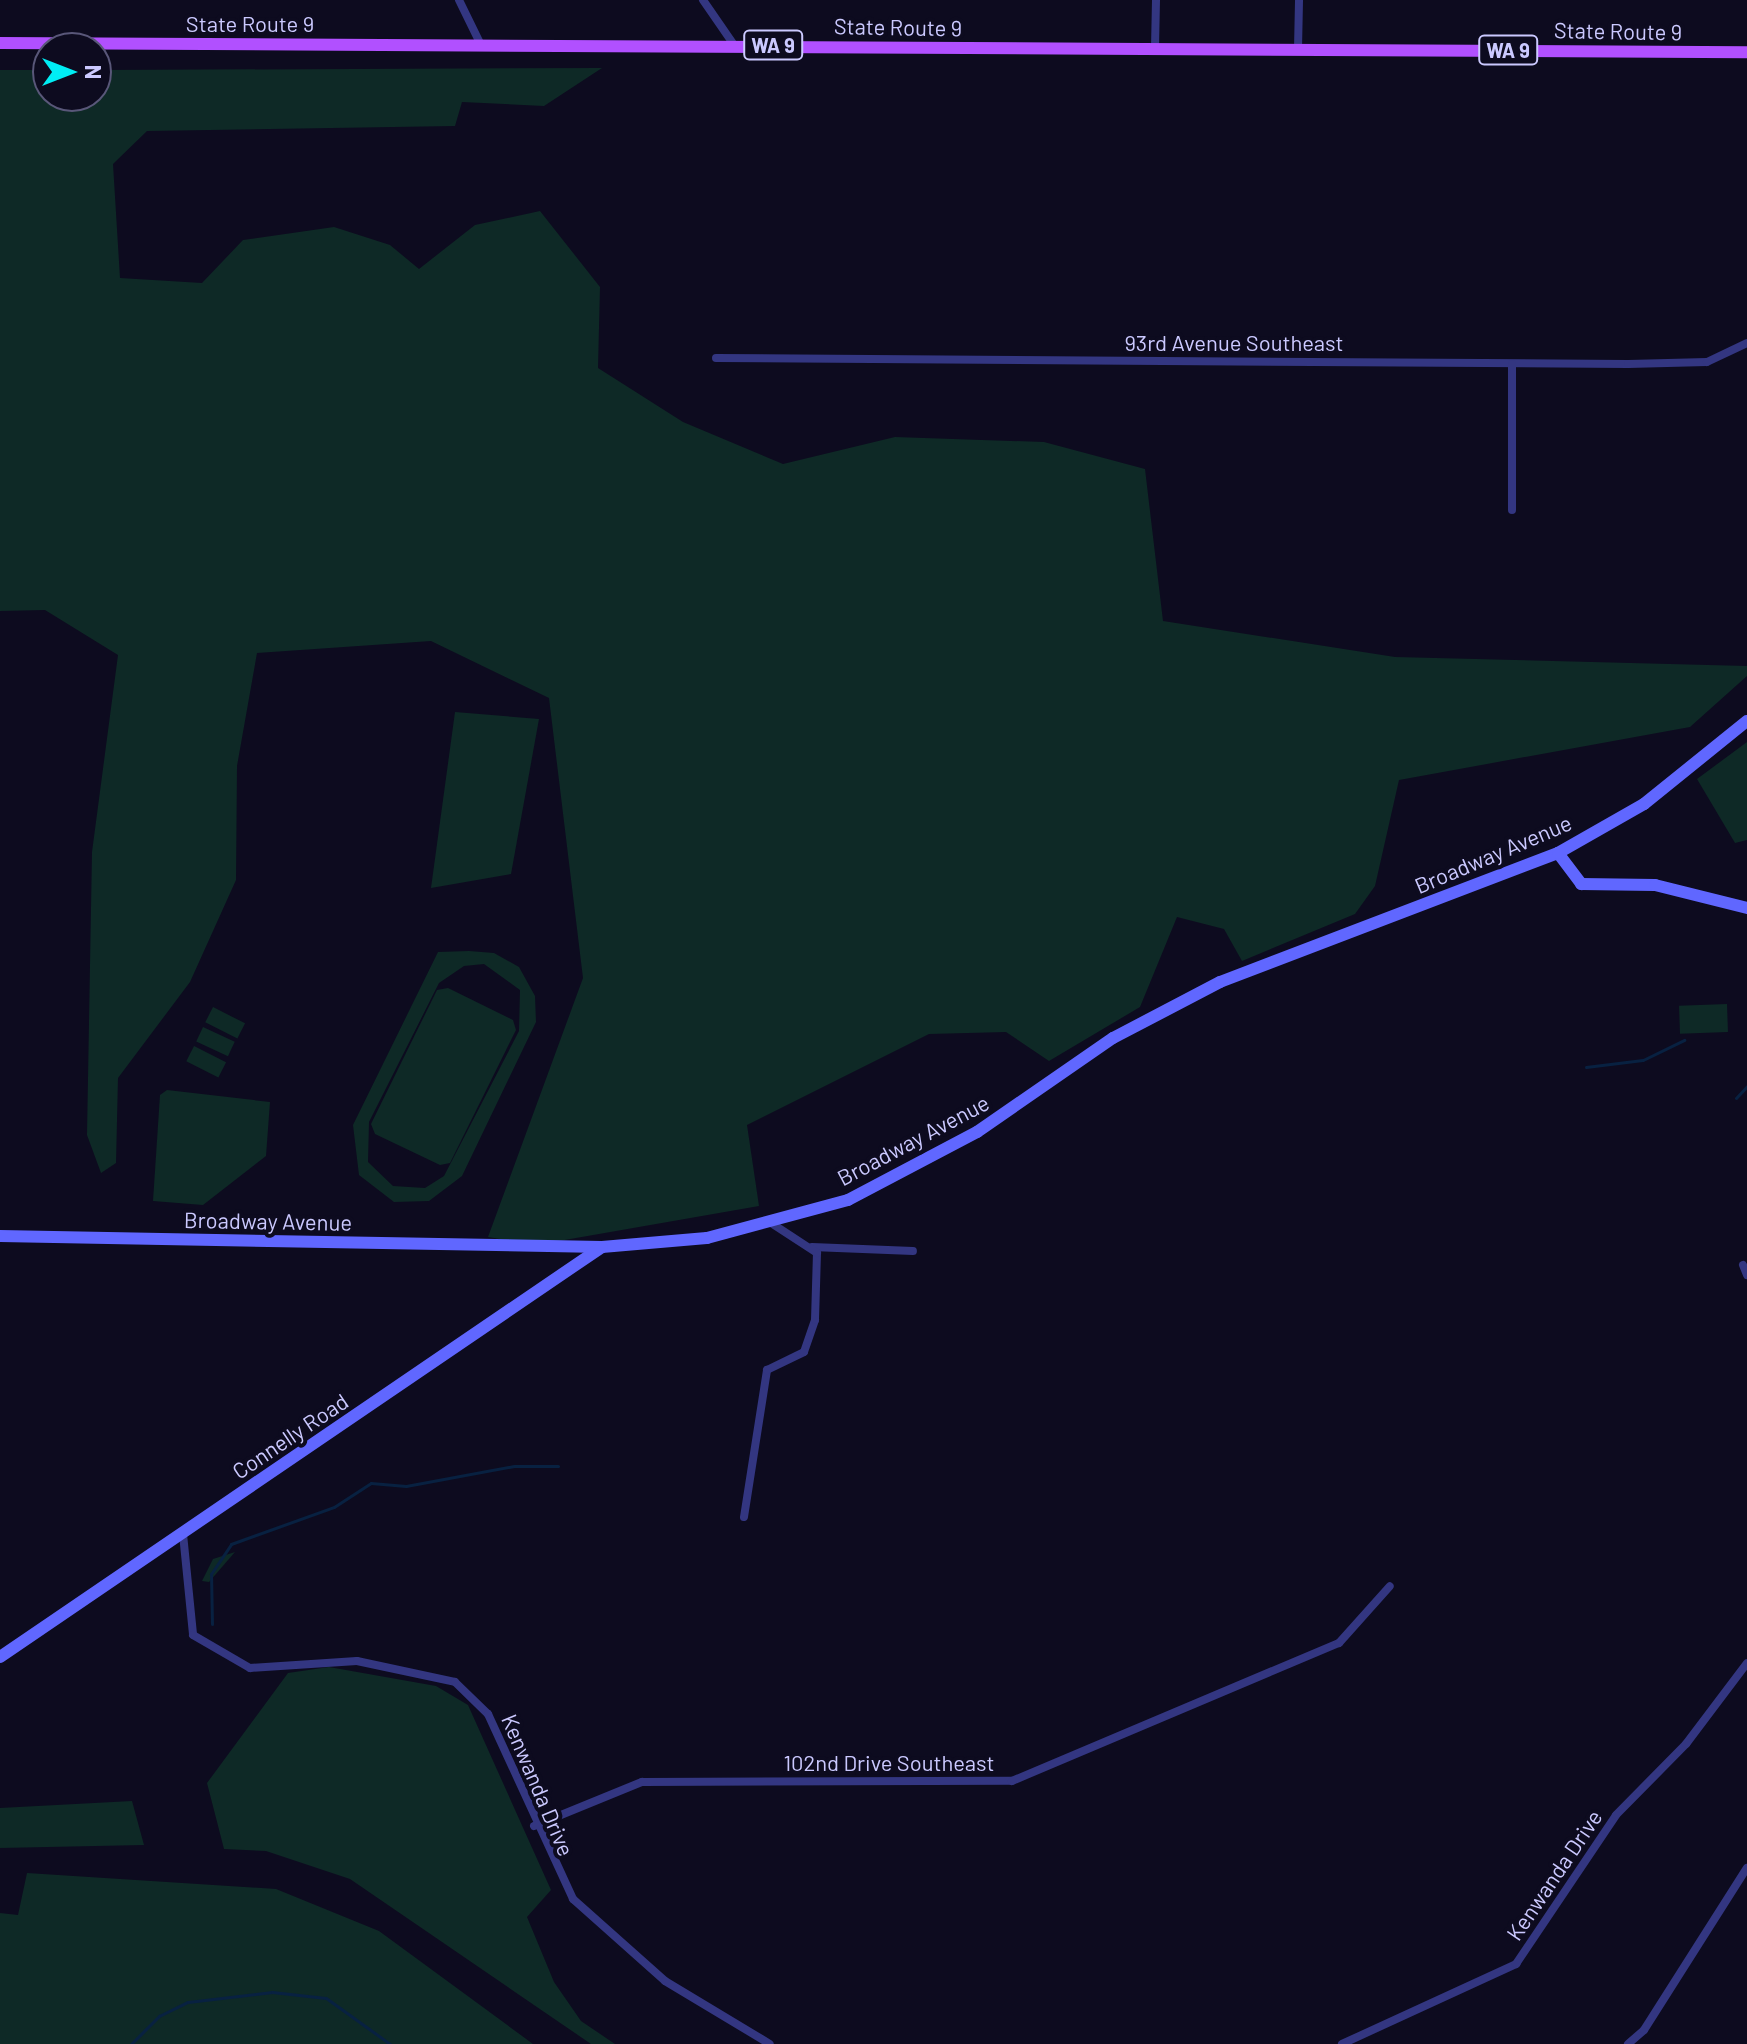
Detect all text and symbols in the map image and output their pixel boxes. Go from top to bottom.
street label: State Route 9 [186,11,314,37]
street label: State Route 9 [834,13,962,41]
street label: State Route 9 [1554,17,1682,45]
road number: WA 9 [743,29,803,61]
north arrow [32,32,112,112]
road number: WA 9 [1478,34,1538,66]
text: N [81,65,107,79]
street label: 93rd Avenue Southeast [1124,330,1344,356]
street label: Broadway Avenue [1410,809,1576,899]
street label: Broadway Avenue [833,1089,993,1191]
street label: Broadway Avenue [184,1206,352,1236]
street label: Connelly Road [227,1388,353,1484]
street label: Kenwanda Drive [496,1710,580,1860]
street label: 102nd Drive Southeast [783,1750,995,1776]
street label: Kenwanda Drive [1501,1805,1607,1945]

